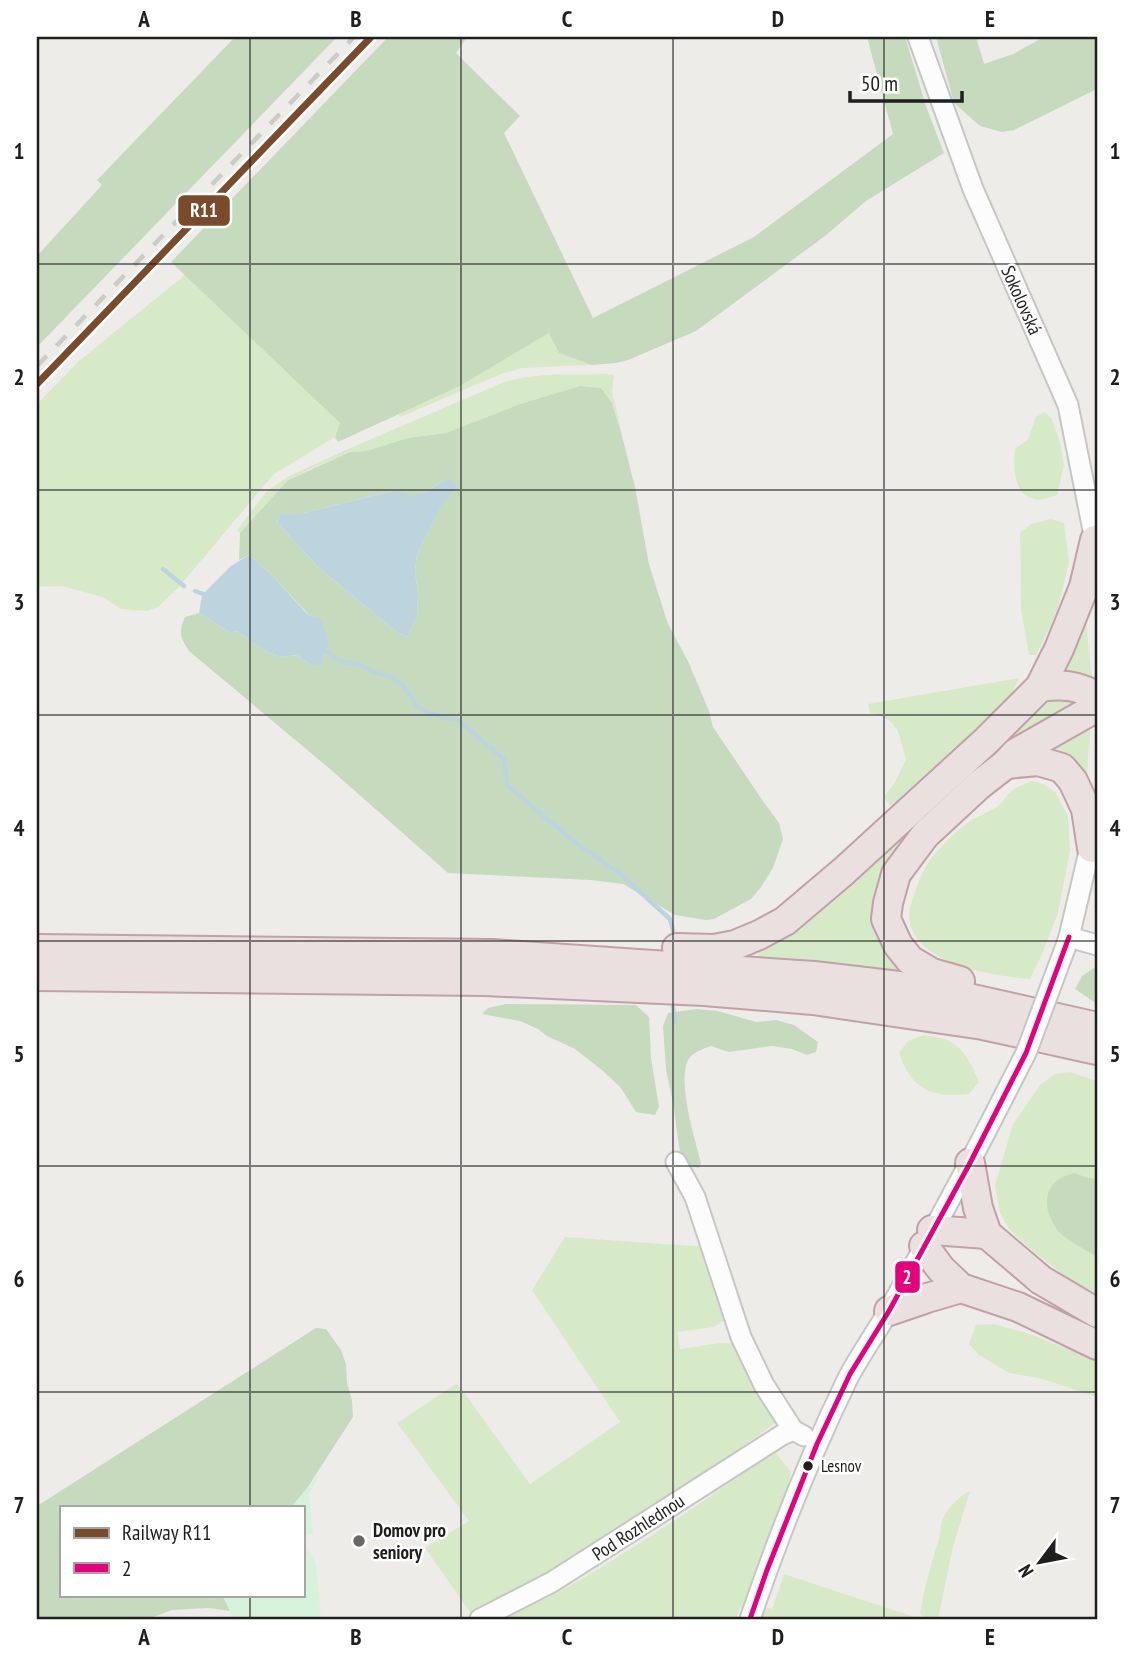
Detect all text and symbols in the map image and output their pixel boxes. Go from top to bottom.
text: A [137,4,150,33]
text: B [350,4,362,33]
text: C [562,4,573,33]
text: D [772,4,784,33]
text: E [985,4,995,33]
scale bar [850,60,962,104]
text: 50 m [861,70,898,97]
text: 1 [14,136,25,165]
text: 1 [1110,136,1121,165]
line badge: R11 [177,194,231,227]
text: R11 [190,198,218,222]
street label: Sokolovská [996,262,1048,338]
text: 2 [14,362,25,391]
text: 2 [1110,362,1121,391]
text: 3 [14,587,25,616]
text: 3 [1110,587,1121,616]
text: 4 [14,813,25,842]
text: 4 [1110,813,1121,842]
text: 5 [14,1039,25,1068]
text: 5 [1110,1039,1121,1068]
line badge: 2 [894,1260,921,1294]
text: 6 [14,1264,25,1293]
text: 6 [1110,1264,1121,1293]
text: 2 [902,1265,912,1289]
place label: Lesnov [821,1455,862,1477]
marker: Lesnov [801,1459,815,1473]
street label: Pod Rozhlednou [587,1488,689,1566]
text: 7 [14,1490,25,1519]
text: 7 [1110,1490,1121,1519]
legend [60,1506,304,1596]
place label: Domov pro seniory [373,1518,446,1564]
text: Railway R11 [122,1519,211,1546]
north arrow [1004,1526,1074,1596]
marker: Domov pro seniory [351,1533,367,1549]
text: 2 [122,1555,131,1582]
text: N [1013,1560,1038,1582]
text: A [137,1622,150,1651]
text: B [350,1622,362,1651]
text: C [562,1622,573,1651]
text: D [772,1622,784,1651]
text: E [985,1622,995,1651]

